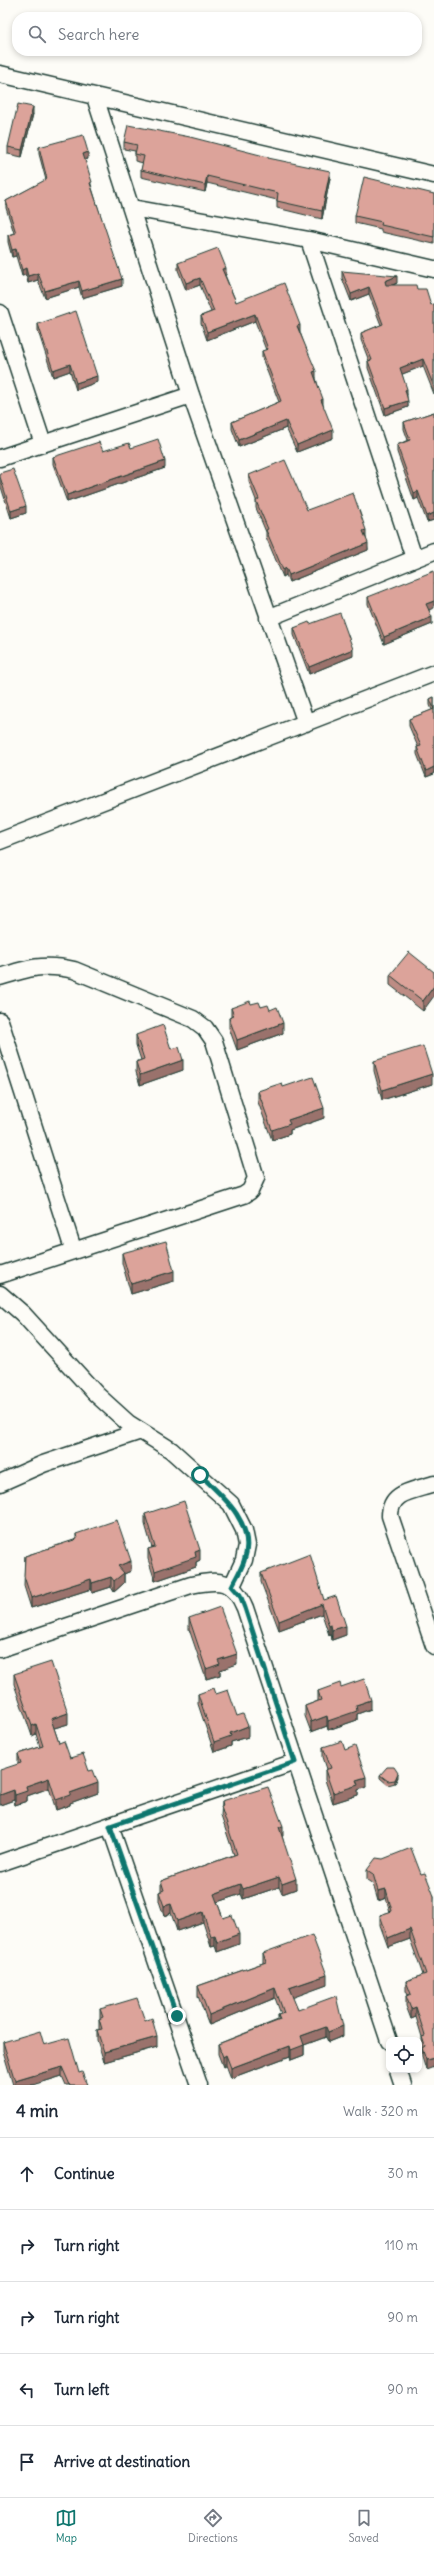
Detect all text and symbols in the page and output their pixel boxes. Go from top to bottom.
search box [12,12,422,56]
icon: search [26,23,48,45]
text: Search here [58,25,139,44]
route start [191,1466,209,1484]
route end [168,2007,186,2025]
map controls [386,2037,422,2073]
button: locate [386,2037,422,2073]
text: 4 min [16,2100,58,2122]
text: Walk · 320 m [343,2103,418,2120]
icon: ahead [16,2163,38,2185]
text: Continue [54,2164,115,2183]
text: 30 m [388,2165,418,2182]
icon: right [16,2235,38,2257]
text: Turn right [54,2236,119,2255]
text: 110 m [385,2237,418,2254]
icon: right [16,2307,38,2329]
text: Turn right [54,2308,119,2327]
text: 90 m [387,2309,418,2326]
icon: left [16,2379,38,2401]
text: Turn left [54,2380,109,2399]
text: 90 m [387,2381,418,2398]
icon: arrive [16,2451,38,2473]
text: Arrive at destination [54,2452,190,2471]
tab: Map [55,2507,77,2545]
tab: Directions [188,2507,238,2545]
tab: Saved [348,2507,379,2545]

